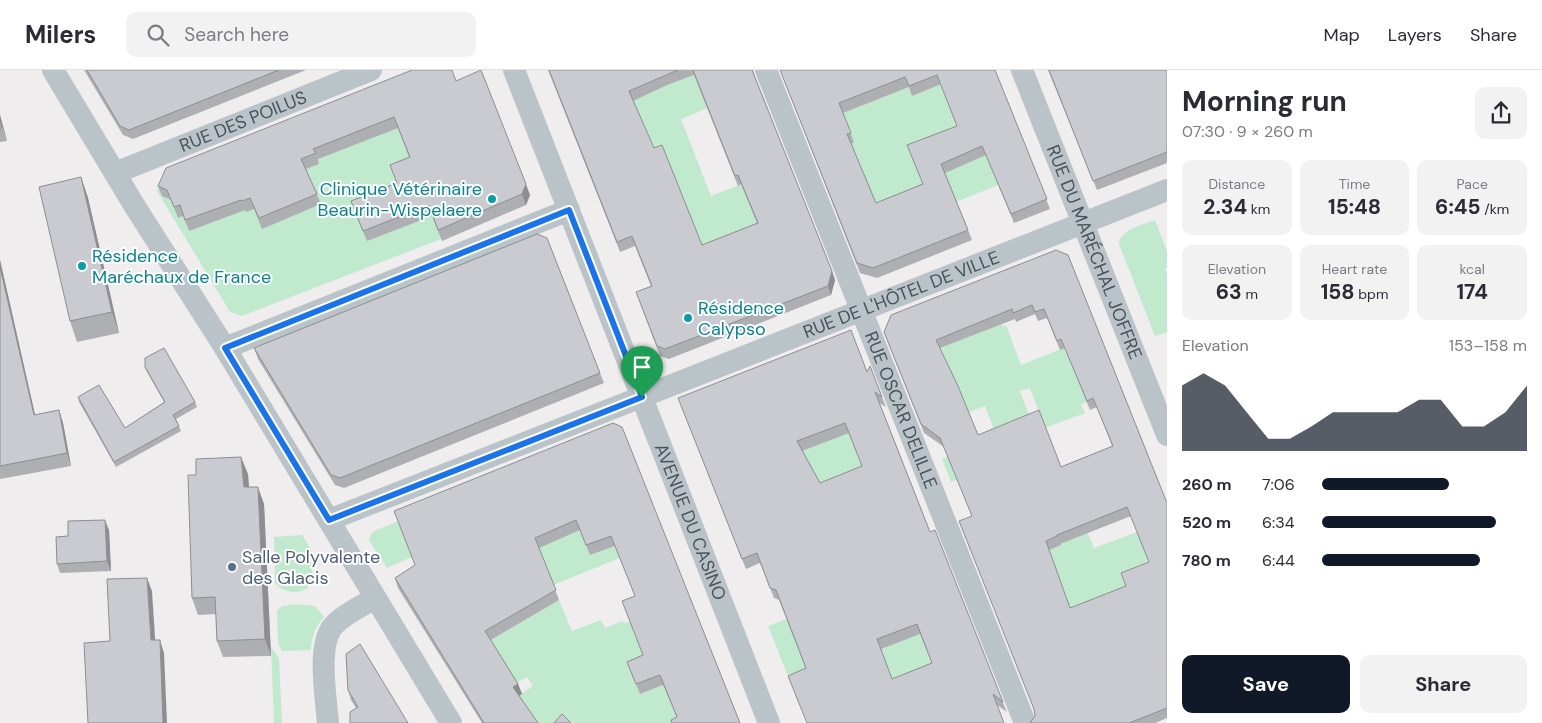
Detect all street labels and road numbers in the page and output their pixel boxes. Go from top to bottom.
street label: RUE DES POILUS [176,85,310,158]
street label: RUE DU MARÉCHAL JOFFRE [1041,141,1148,363]
street label: RUE DE L'HÔTEL DE VILLE [800,245,1003,344]
street label: RUE OSCAR DELILLE [859,328,943,492]
street label: AVENUE DU CASINO [649,440,732,604]

